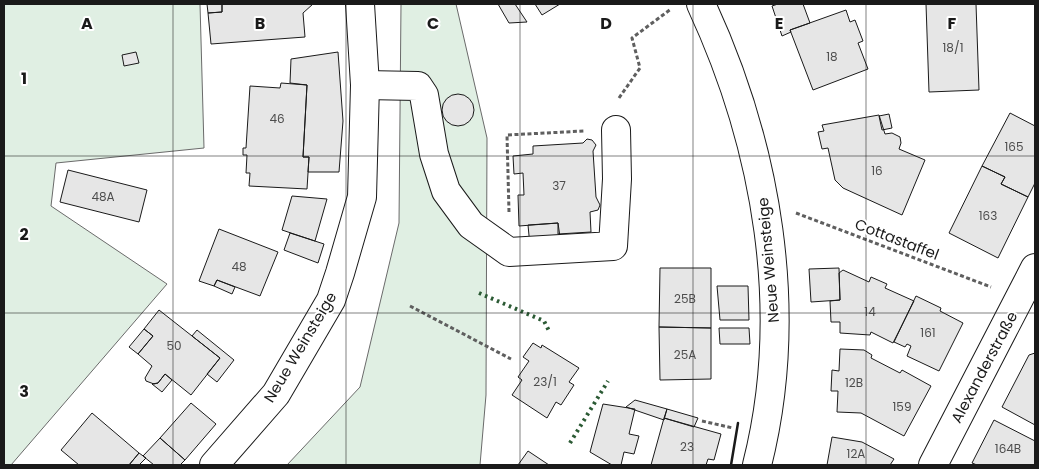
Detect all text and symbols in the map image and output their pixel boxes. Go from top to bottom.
text: A [81,12,93,35]
text: B [255,12,265,35]
text: C [427,12,439,35]
text: D [600,12,612,35]
text: E [775,12,783,35]
text: F [948,12,957,35]
house number: 18/1 [943,39,963,56]
house number: 18 [826,48,838,65]
text: 1 [21,67,27,90]
house number: 46 [269,110,285,127]
house number: 165 [1005,138,1024,155]
house number: 16 [871,162,883,179]
house number: 37 [552,177,566,194]
house number: 48A [91,188,115,205]
street label: Neue Weinsteige [752,196,784,324]
house number: 163 [979,207,997,224]
street label: Cottastaffel [852,213,942,265]
text: 2 [19,223,29,246]
house number: 48 [231,258,247,275]
street label: Neue Weinsteige [259,288,341,406]
house number: 25B [674,290,696,307]
house number: 14 [864,303,876,320]
street label: Alexanderstraße [946,308,1022,426]
house number: 161 [920,324,936,341]
house number: 50 [166,337,182,354]
house number: 25A [674,346,696,363]
house number: 23/1 [533,373,557,390]
house number: 12B [845,374,863,391]
text: 3 [19,380,29,403]
house number: 159 [893,398,911,415]
house number: 23 [680,438,694,455]
house number: 164B [995,440,1021,457]
house number: 12A [847,445,865,462]

